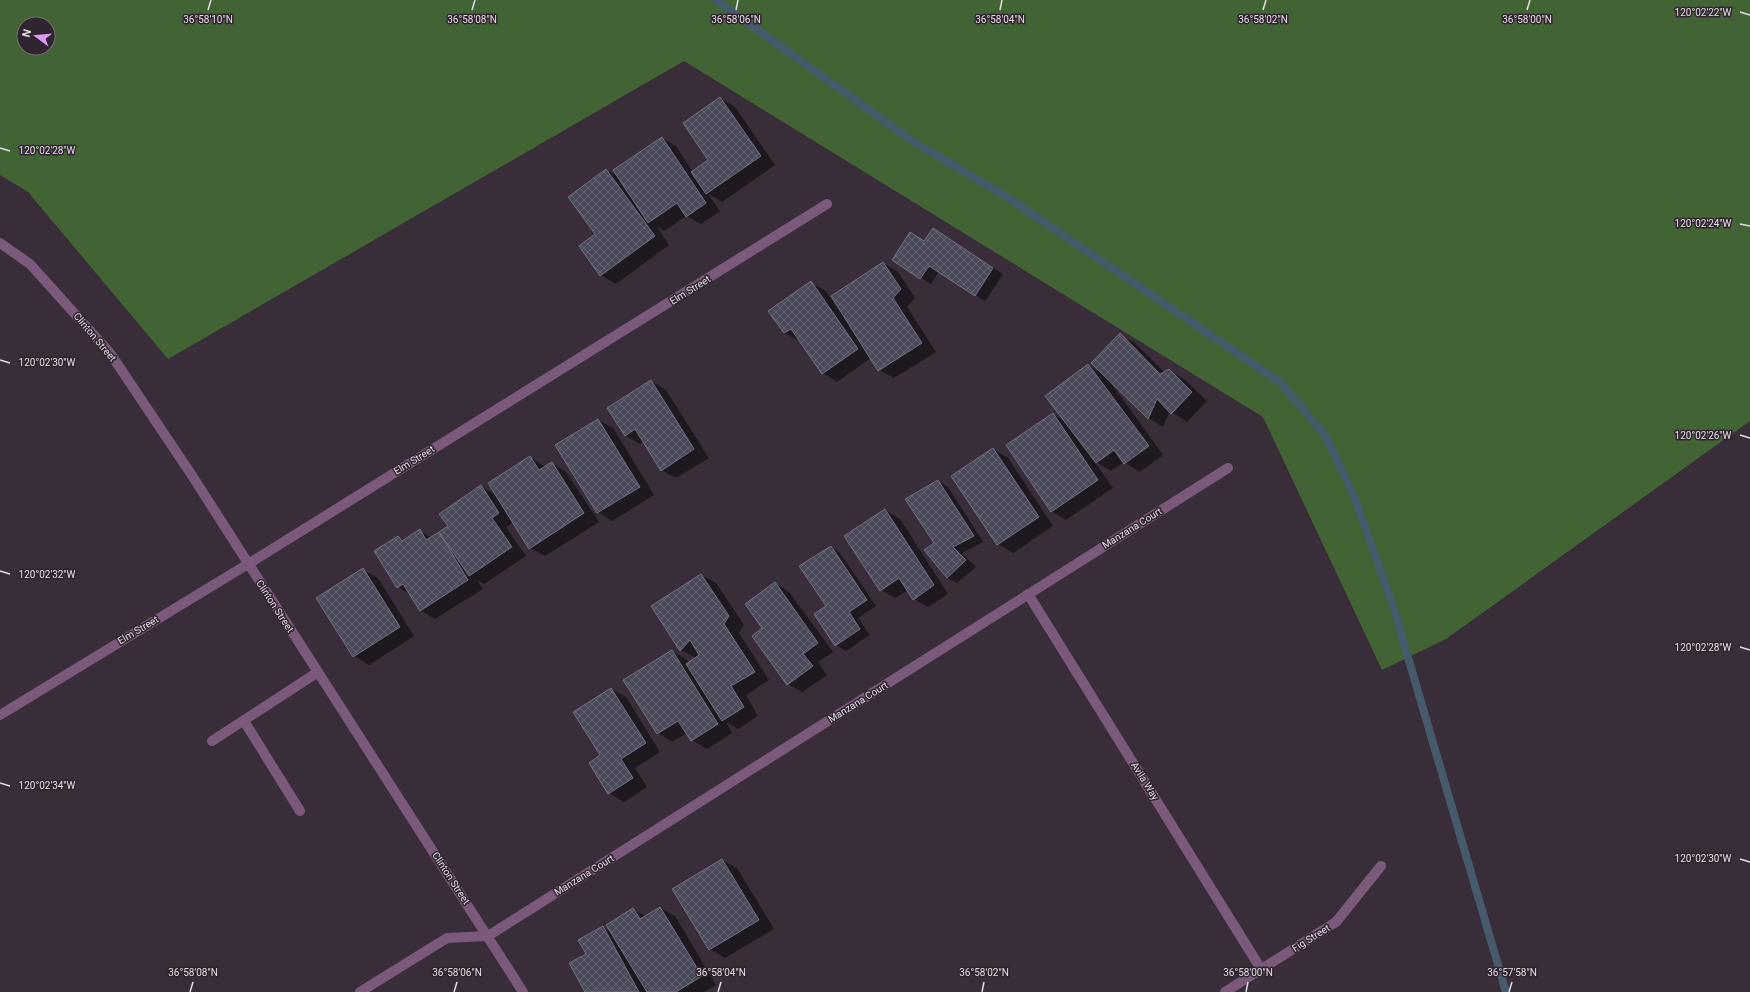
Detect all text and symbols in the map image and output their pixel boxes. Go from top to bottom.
text: 120°02'22"W [1675,7,1732,18]
text: 36°58'10"N [183,14,233,25]
text: 36°58'08"N [447,14,497,25]
text: 36°58'06"N [711,14,761,25]
text: 36°58'04"N [975,14,1025,25]
text: 36°58'02"N [1238,14,1288,25]
text: 36°58'00"N [1502,14,1552,25]
north arrow [16,16,56,56]
text: N [20,28,34,39]
text: 120°02'28"W [19,145,76,156]
text: 120°02'24"W [1675,218,1732,229]
street label: Elm Street [668,273,712,307]
street label: Clinton Street [71,310,119,364]
text: 120°02'30"W [19,357,76,368]
text: 120°02'26"W [1675,430,1732,441]
street label: Elm Street [392,443,436,477]
street label: Manzana Court [1100,505,1164,551]
text: 120°02'32"W [19,569,76,580]
street label: Clinton Street [254,578,296,634]
street label: Elm Street [116,614,160,646]
text: 120°02'28"W [1675,642,1732,653]
street label: Manzana Court [826,679,890,725]
street label: Avila Way [1129,760,1161,802]
text: 120°02'34"W [19,780,76,791]
street label: Clinton Street [430,850,472,906]
street label: Manzana Court [552,852,616,898]
text: 120°02'30"W [1675,853,1732,864]
street label: Fig Street [1290,922,1332,954]
text: 36°58'08"N [168,967,218,978]
text: 36°58'06"N [432,967,482,978]
text: 36°58'04"N [696,967,746,978]
text: 36°58'02"N [959,967,1009,978]
text: 36°58'00"N [1223,967,1273,978]
text: 36°57'58"N [1487,967,1537,978]

